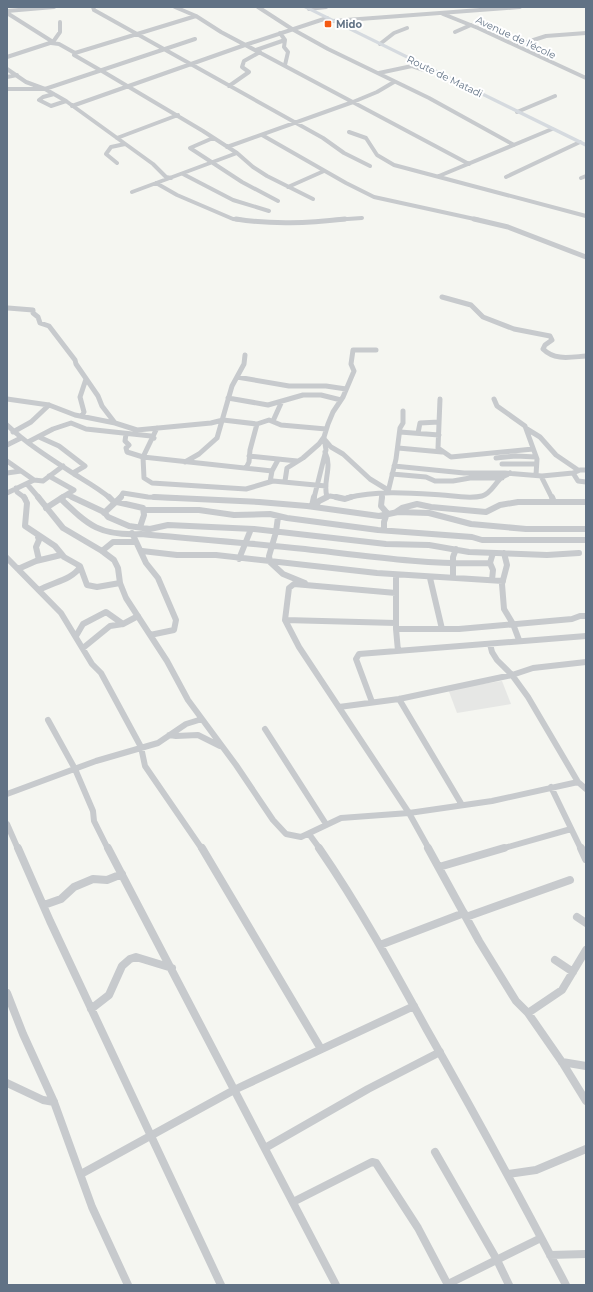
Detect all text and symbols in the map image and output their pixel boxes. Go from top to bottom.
street label: Avenue de l'école [474,13,558,62]
place label: Mido [336,18,362,31]
marker: Mido [323,19,333,29]
street label: Route de Matadi [405,52,485,100]

